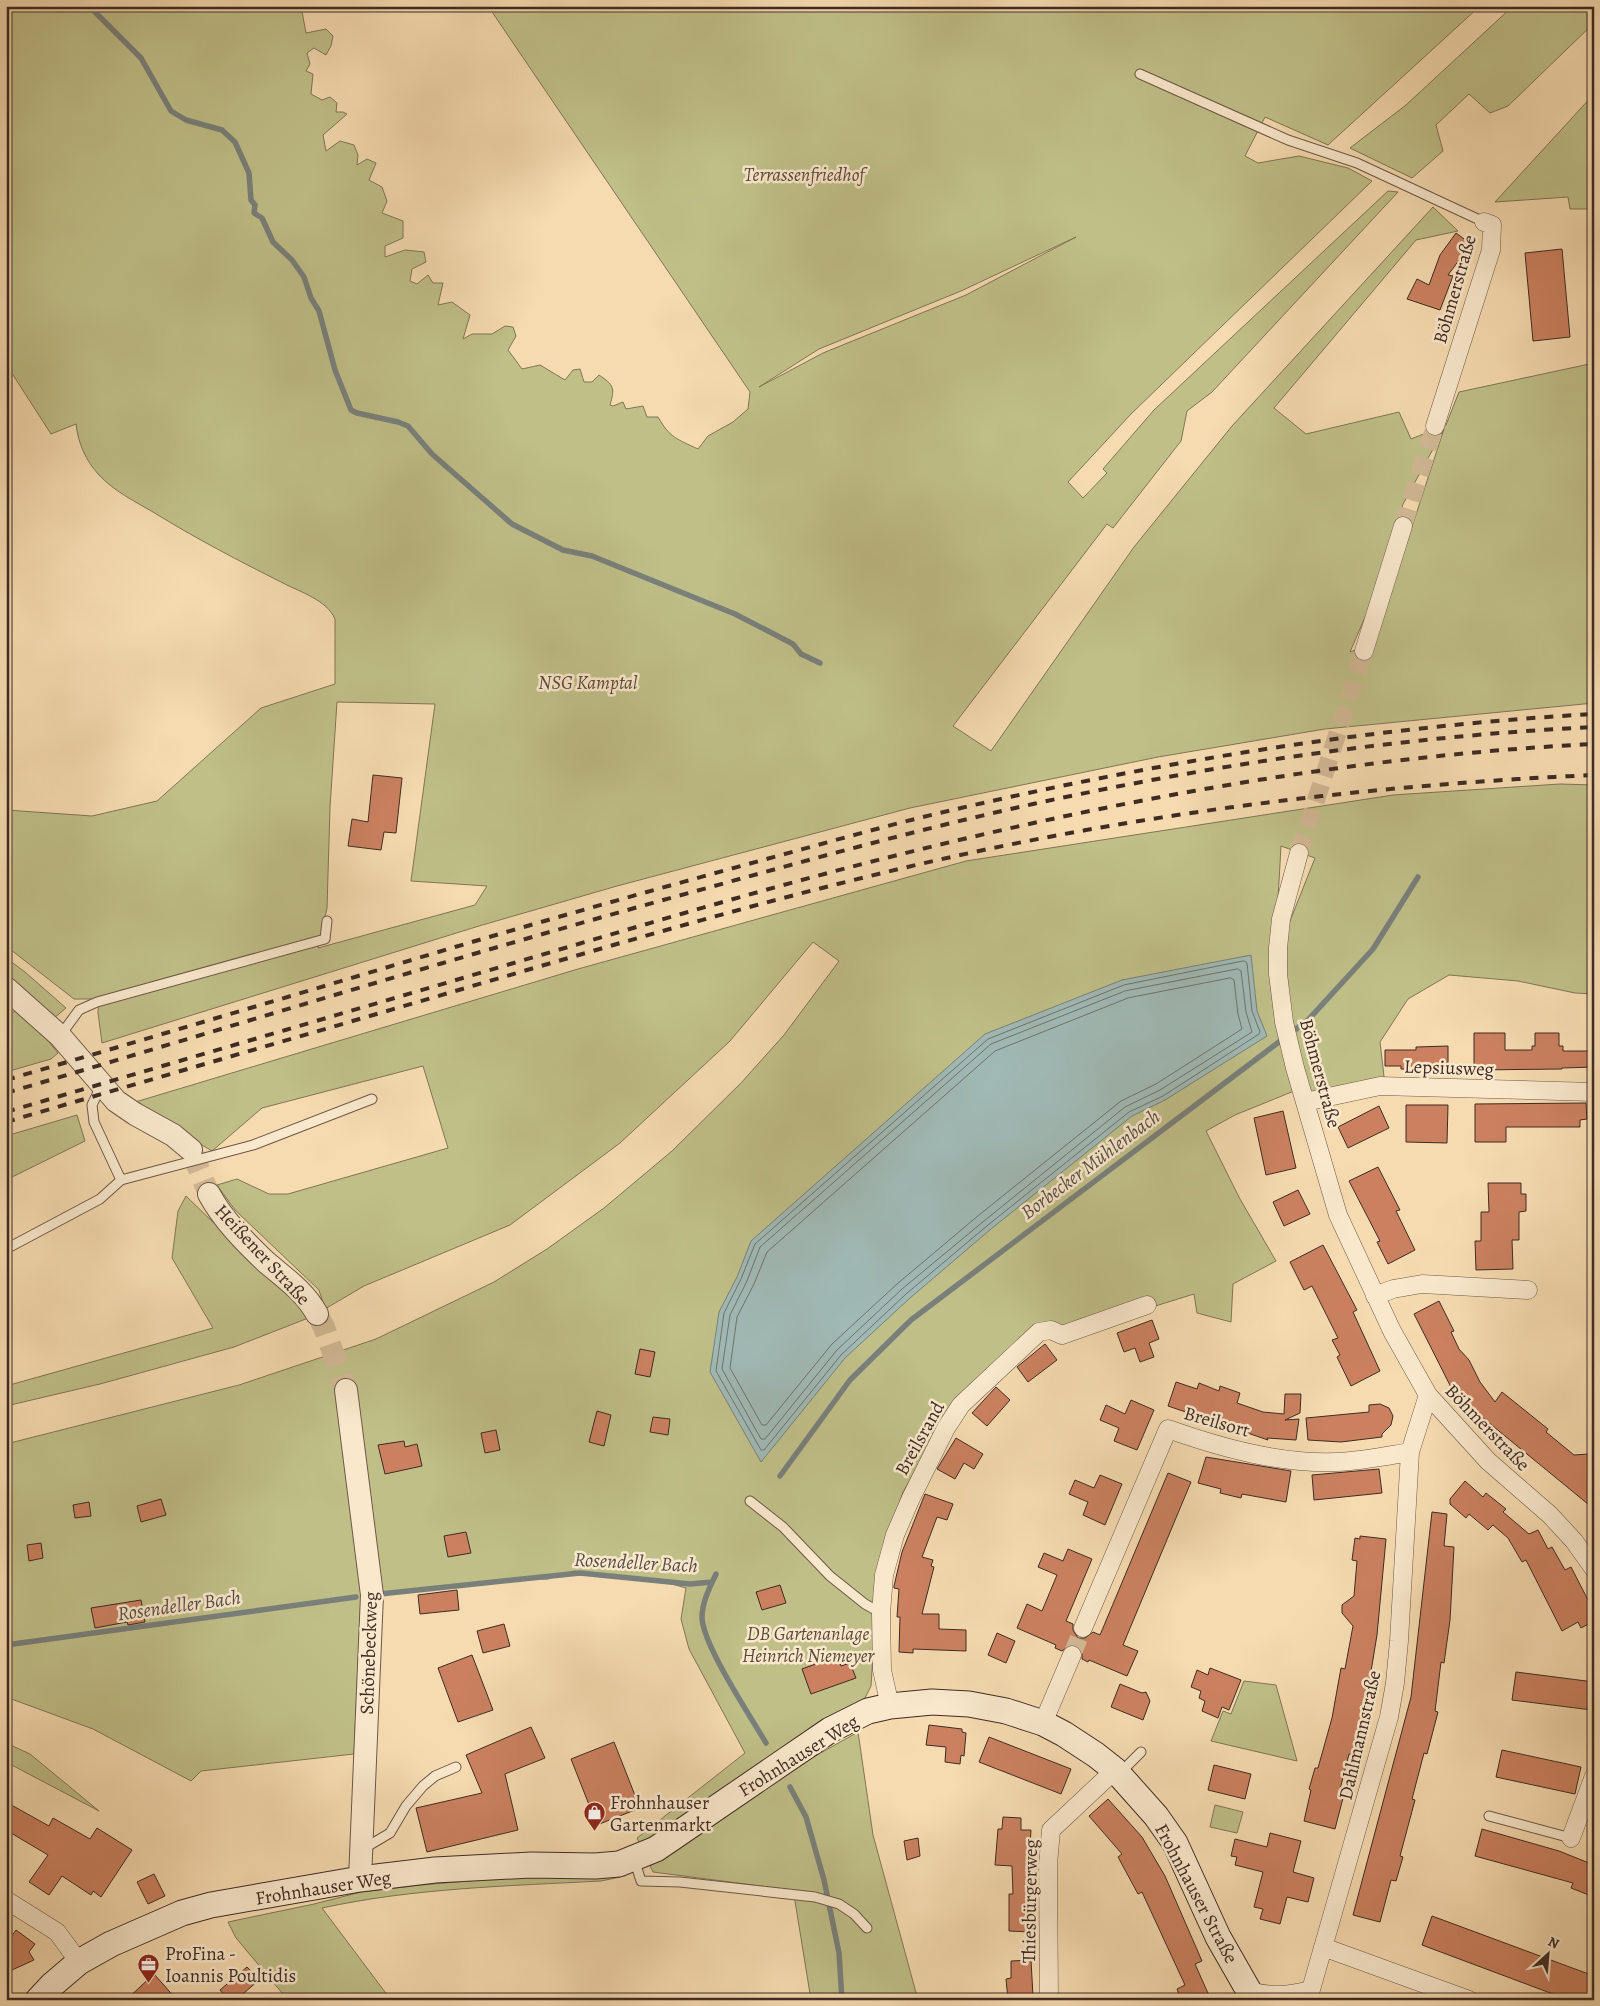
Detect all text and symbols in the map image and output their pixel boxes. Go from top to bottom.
park label: Terrassenfriedhof [744,162,868,188]
street label: Böhmerstraße [1427,232,1483,347]
park label: NSG Kamptal [538,670,638,696]
street label: Böhmerstraße [1293,1016,1347,1131]
street label: Lepsiusweg [1404,1053,1495,1083]
water label: Borbecker Mühlenbach [1015,1103,1165,1226]
street label: Heißener Straße [209,1198,316,1311]
street label: Böhmerstraße [1439,1378,1536,1477]
street label: Breilsrand [889,1396,951,1480]
street label: Breilsort [1181,1400,1253,1444]
water label: Rosendeller Bach [573,1546,699,1579]
water label: Rosendeller Bach [116,1583,242,1628]
street label: Schönebeckweg [354,1591,384,1715]
park label: DB Gartenanlage Heinrich Niemeyer [742,1621,876,1669]
street label: Dahlmannstraße [1332,1668,1387,1802]
street label: Frohnhauser Weg [734,1708,864,1803]
place label: Frohnhauser Gartenmarkt [610,1790,711,1838]
shop icon: Frohnhauser Gartenmarkt [582,1801,606,1832]
street label: Frohnhauser Straße [1148,1819,1244,1968]
street label: Thiesbürgerweg [1016,1838,1044,1963]
street label: Frohnhauser Weg [253,1864,393,1912]
north arrow [1522,1928,1572,1978]
text: N [1545,1932,1562,1954]
place label: ProFina - Ioannis Poultidis [165,1941,296,1989]
office icon: ProFina - Ioannis Poultidis [137,1952,161,1983]

